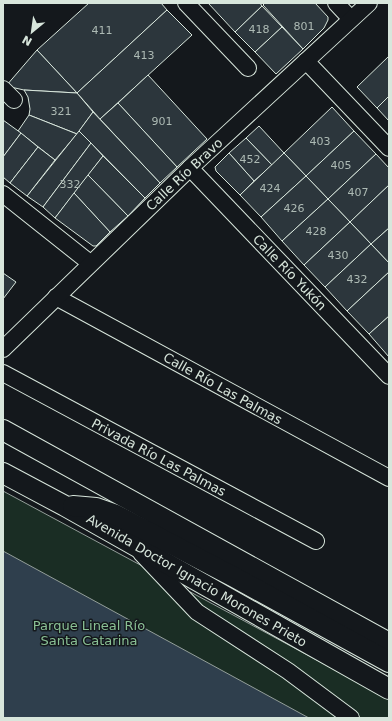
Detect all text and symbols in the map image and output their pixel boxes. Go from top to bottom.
north arrow [12,12,52,52]
house number: 801 [294,20,315,33]
house number: 418 [249,23,270,36]
house number: 411 [92,24,113,37]
text: N [20,32,35,48]
house number: 413 [134,49,155,62]
house number: 321 [51,105,72,118]
house number: 901 [152,115,173,128]
street label: Calle Río Bravo [143,135,226,214]
house number: 403 [310,135,331,148]
house number: 452 [240,153,261,166]
house number: 405 [331,159,352,172]
house number: 332 [60,178,81,191]
house number: 424 [260,182,281,195]
house number: 407 [348,186,369,199]
house number: 426 [284,202,305,215]
house number: 428 [306,225,327,238]
street label: Calle Río Yukón [250,232,329,313]
house number: 430 [328,249,349,262]
house number: 432 [347,273,368,286]
street label: Calle Río Las Palmas [161,350,285,427]
street label: Privada Río Las Palmas [89,416,229,499]
street label: Avenida Doctor Ignacio Morones Prieto [84,511,310,650]
park label: Parque Lineal Río Santa Catarina [33,618,145,648]

